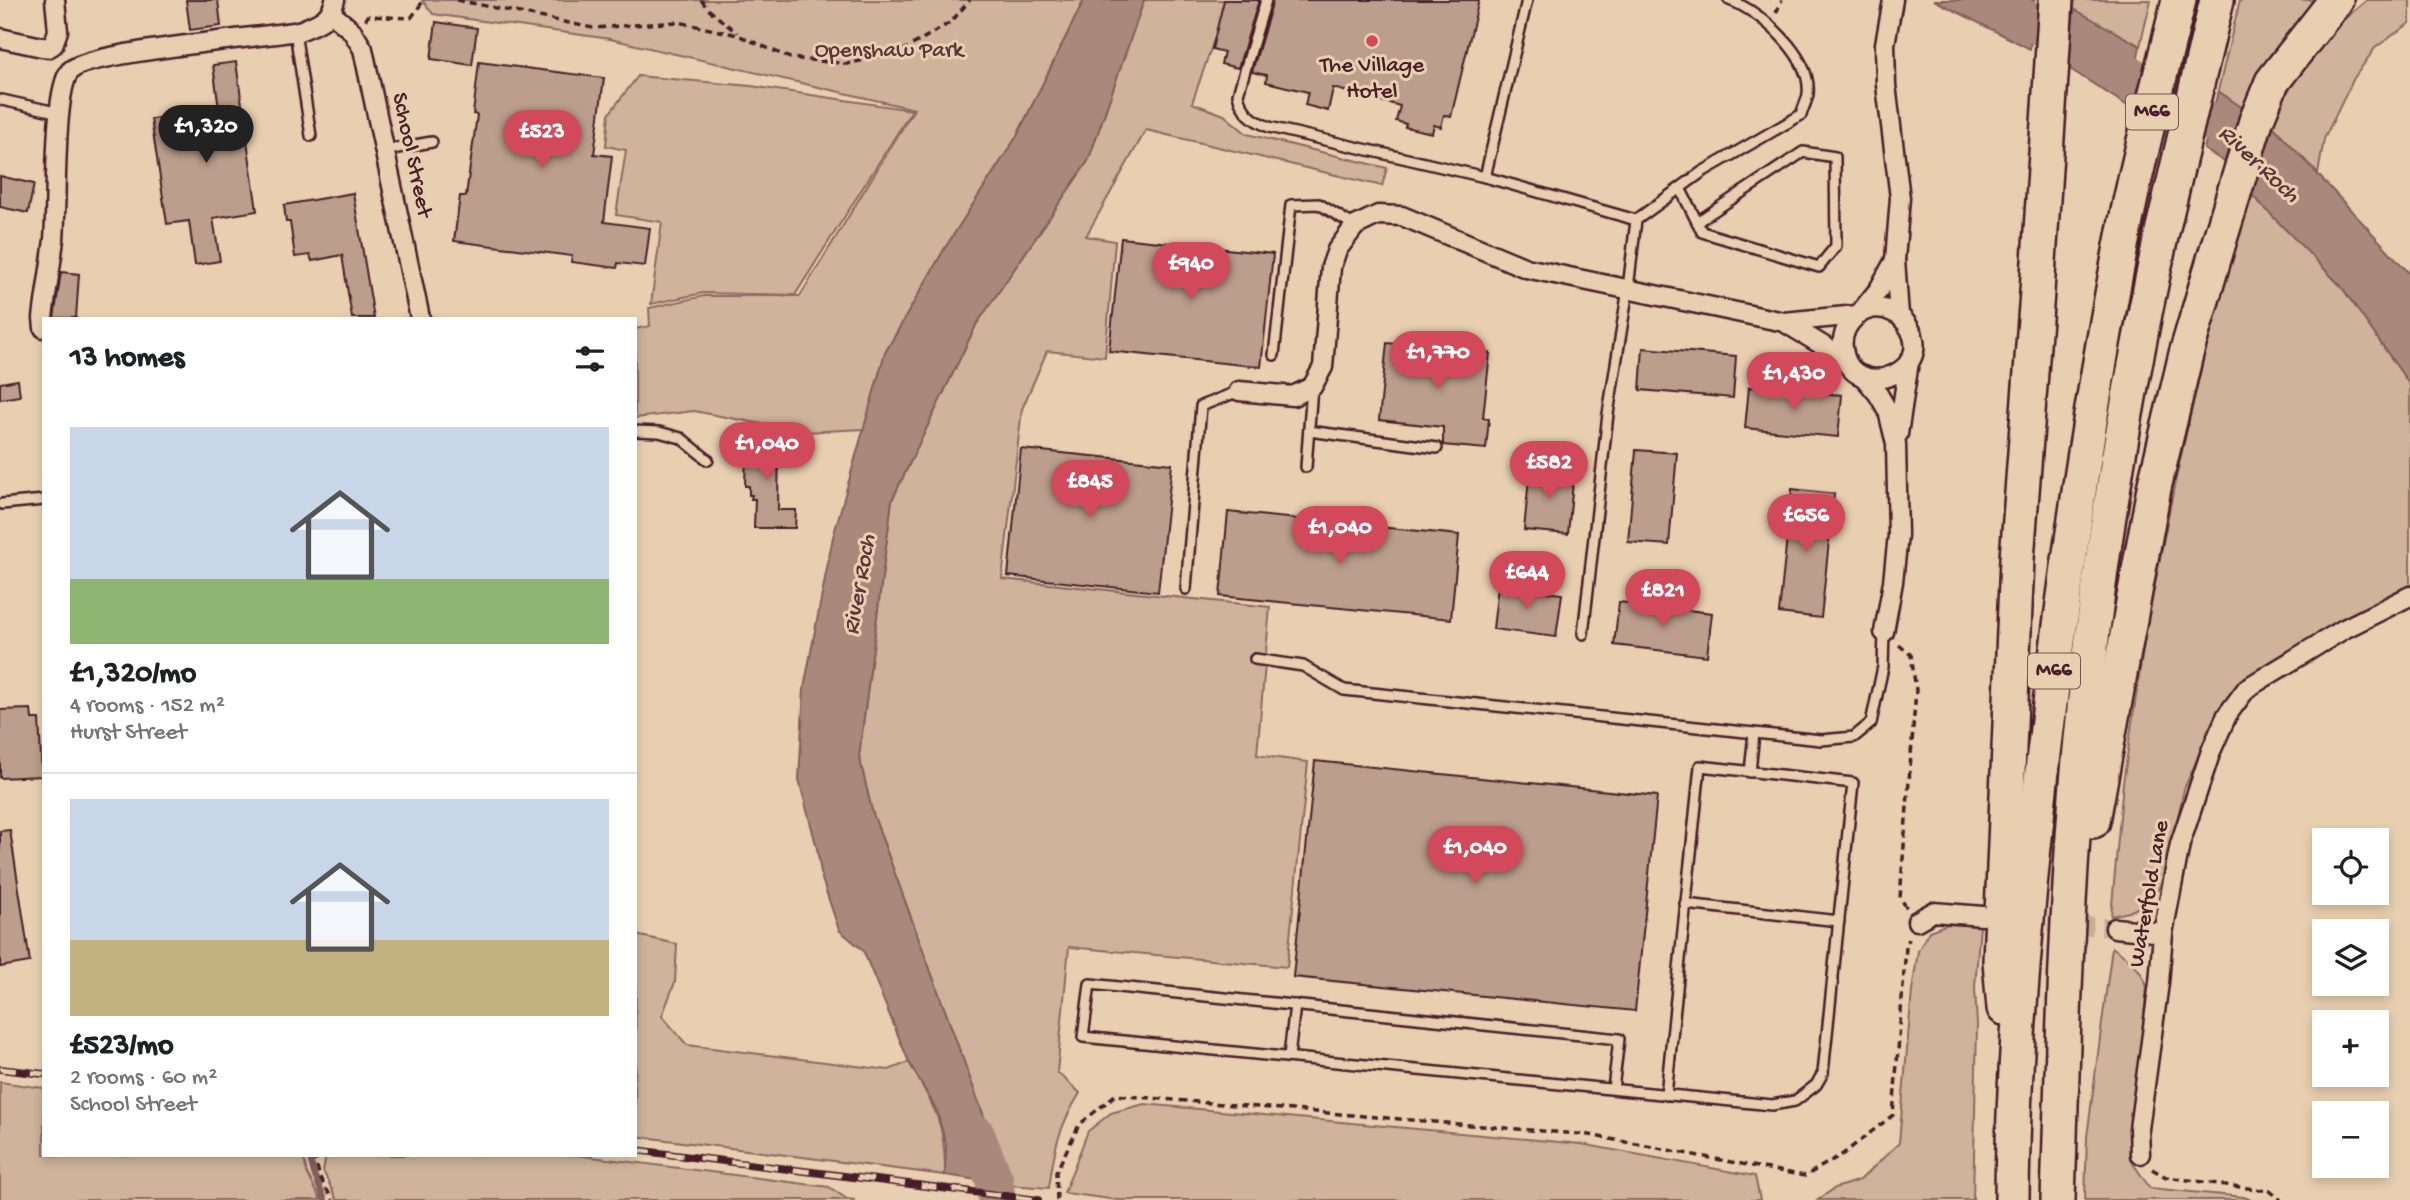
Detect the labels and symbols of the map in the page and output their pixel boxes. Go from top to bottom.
marker: The Village Hotel [1364,33,1380,49]
park label: Openshaw Park [815,38,966,65]
place label: The Village Hotel [1318,53,1425,106]
street label: School Street [385,90,438,221]
road number: M66 [2126,94,2178,130]
pin: £1,320 [149,106,263,165]
pin: £523 [501,110,583,170]
water label: River Roch [2211,120,2306,211]
pin: £940 [1150,243,1232,302]
pin: £1,770 [1381,332,1495,391]
pin: £1,430 [1737,352,1851,412]
pin: £1,040 [710,422,824,482]
pin: £582 [1508,442,1590,501]
pin: £845 [1049,461,1131,520]
pin: £656 [1765,494,1847,554]
pin: £1,040 [1283,506,1397,566]
water label: River Roch [838,532,884,637]
pin: £644 [1486,552,1568,611]
pin: £821 [1622,570,1704,629]
road number: M66 [2028,654,2080,688]
street label: Waterfold Lane [2124,817,2176,970]
pin: £1,040 [1418,826,1532,886]

